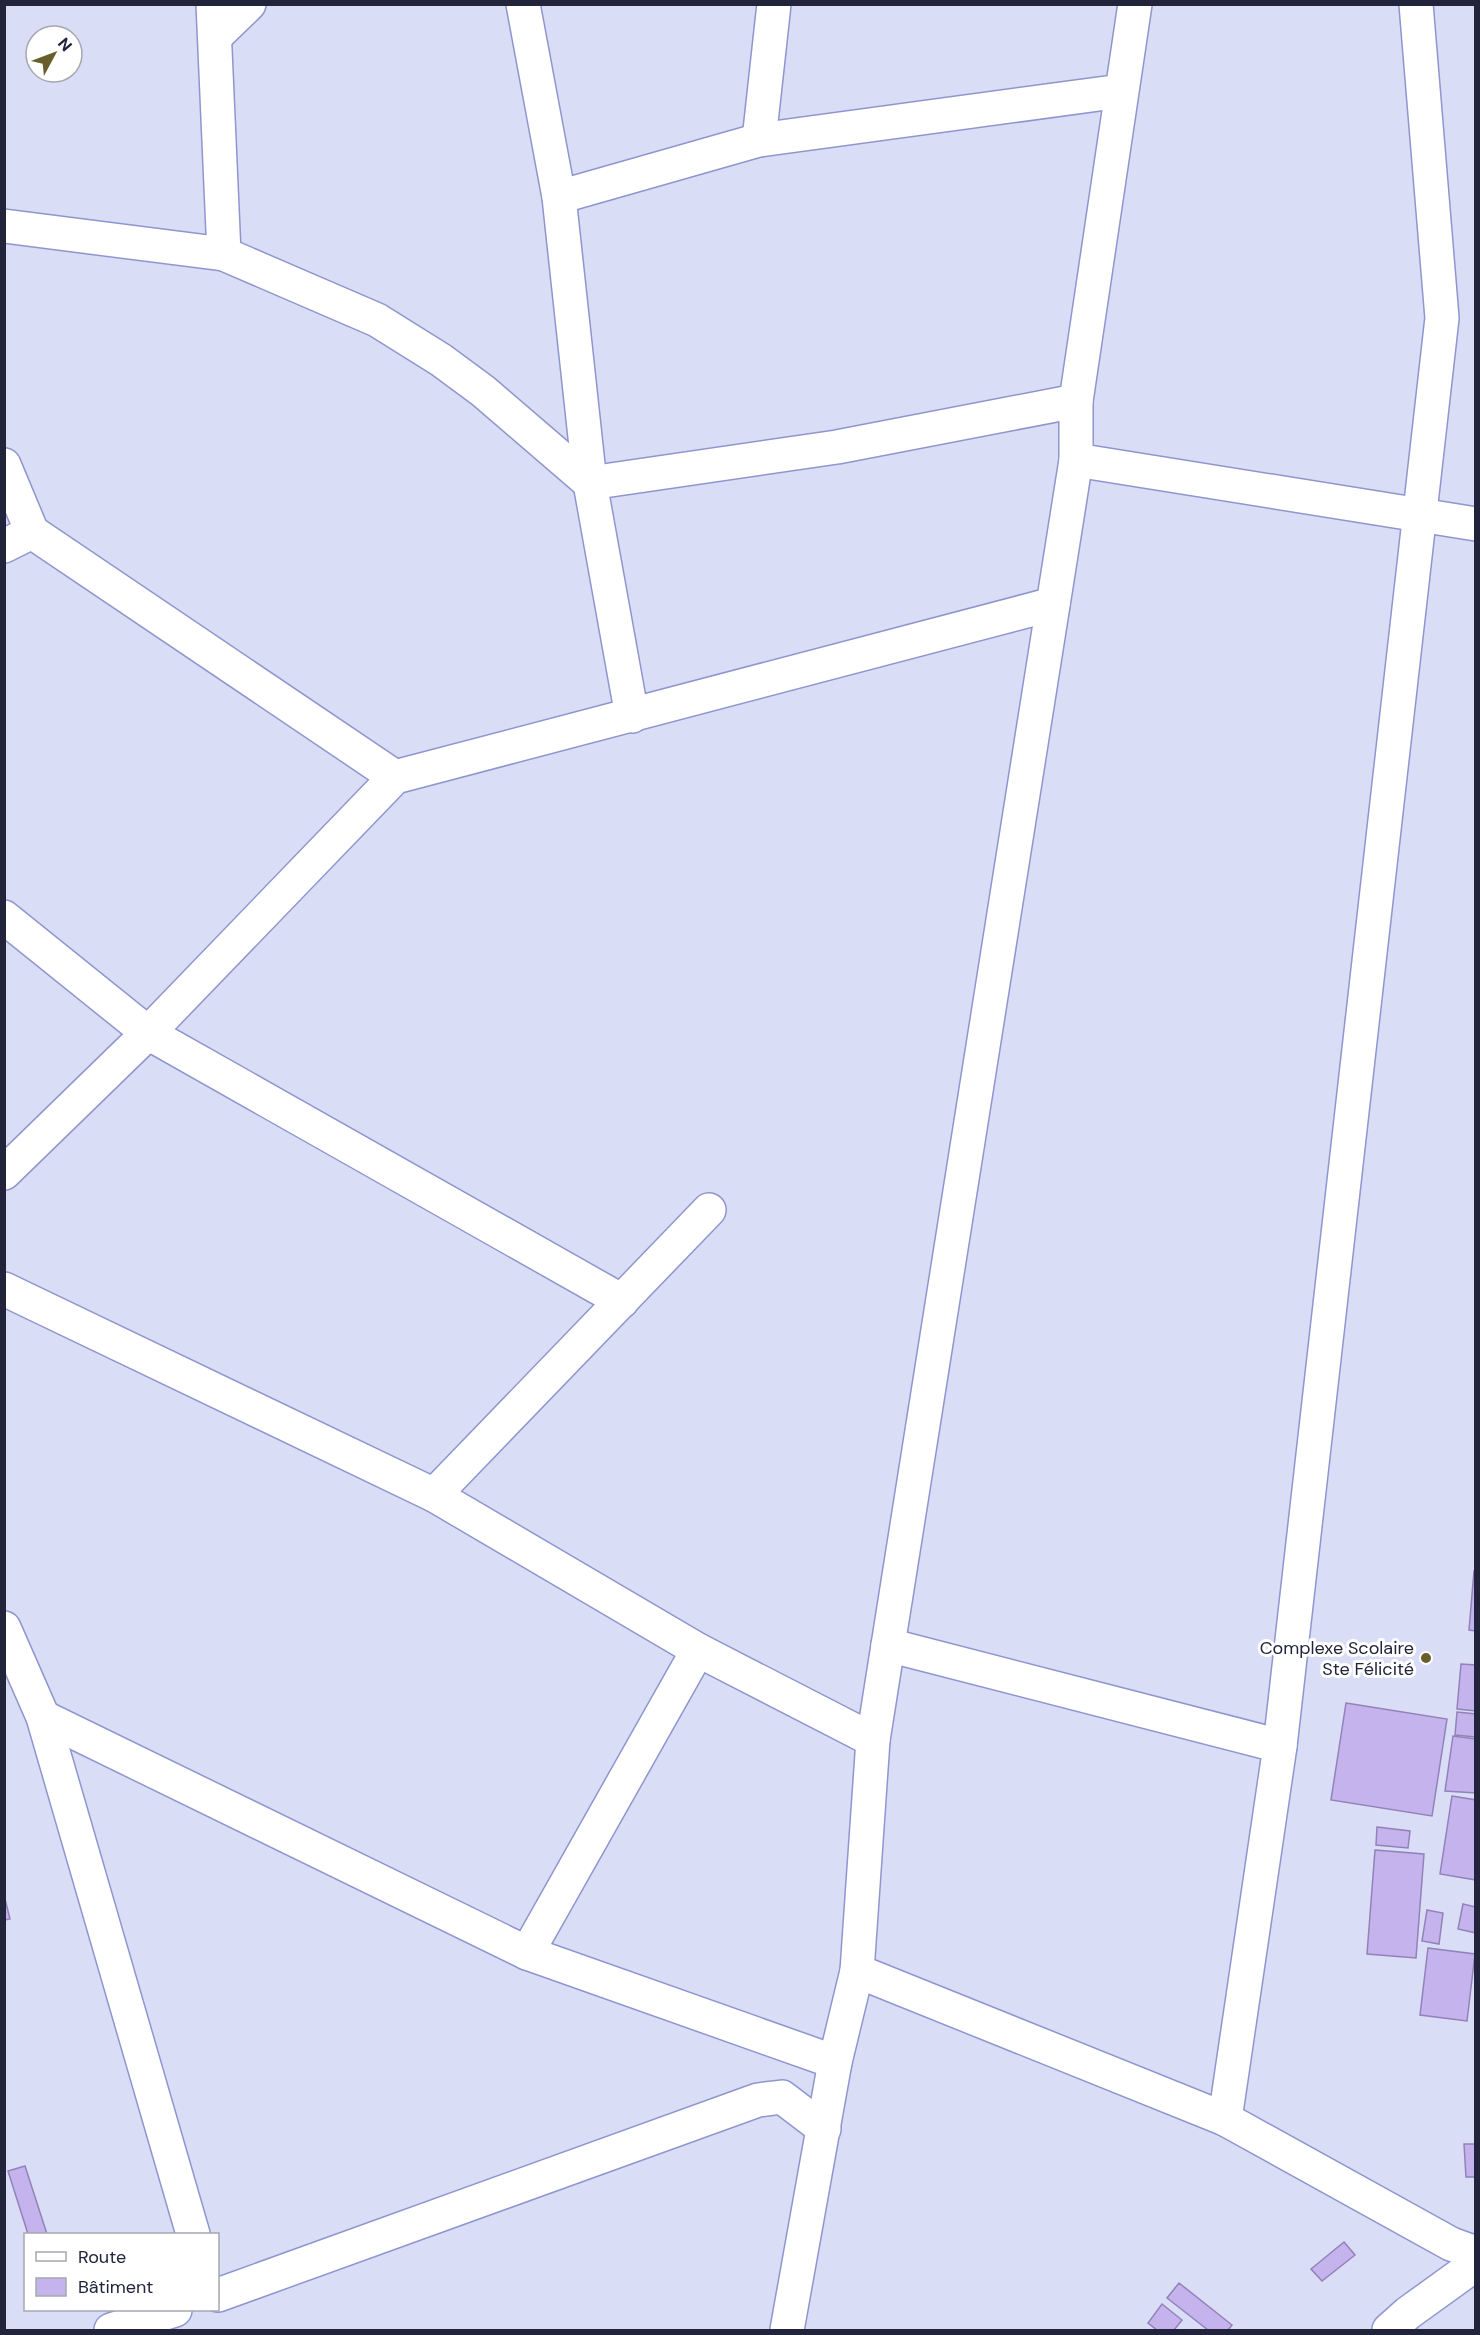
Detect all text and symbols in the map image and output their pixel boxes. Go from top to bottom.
north arrow [24,24,84,84]
text: N [53,33,77,56]
place label: Complexe Scolaire Ste Félicité [1260,1636,1414,1681]
marker: Complexe Scolaire Ste Félicité [1419,1651,1433,1665]
legend [24,2233,219,2311]
text: Route [78,2245,126,2269]
text: Bâtiment [78,2275,153,2299]

